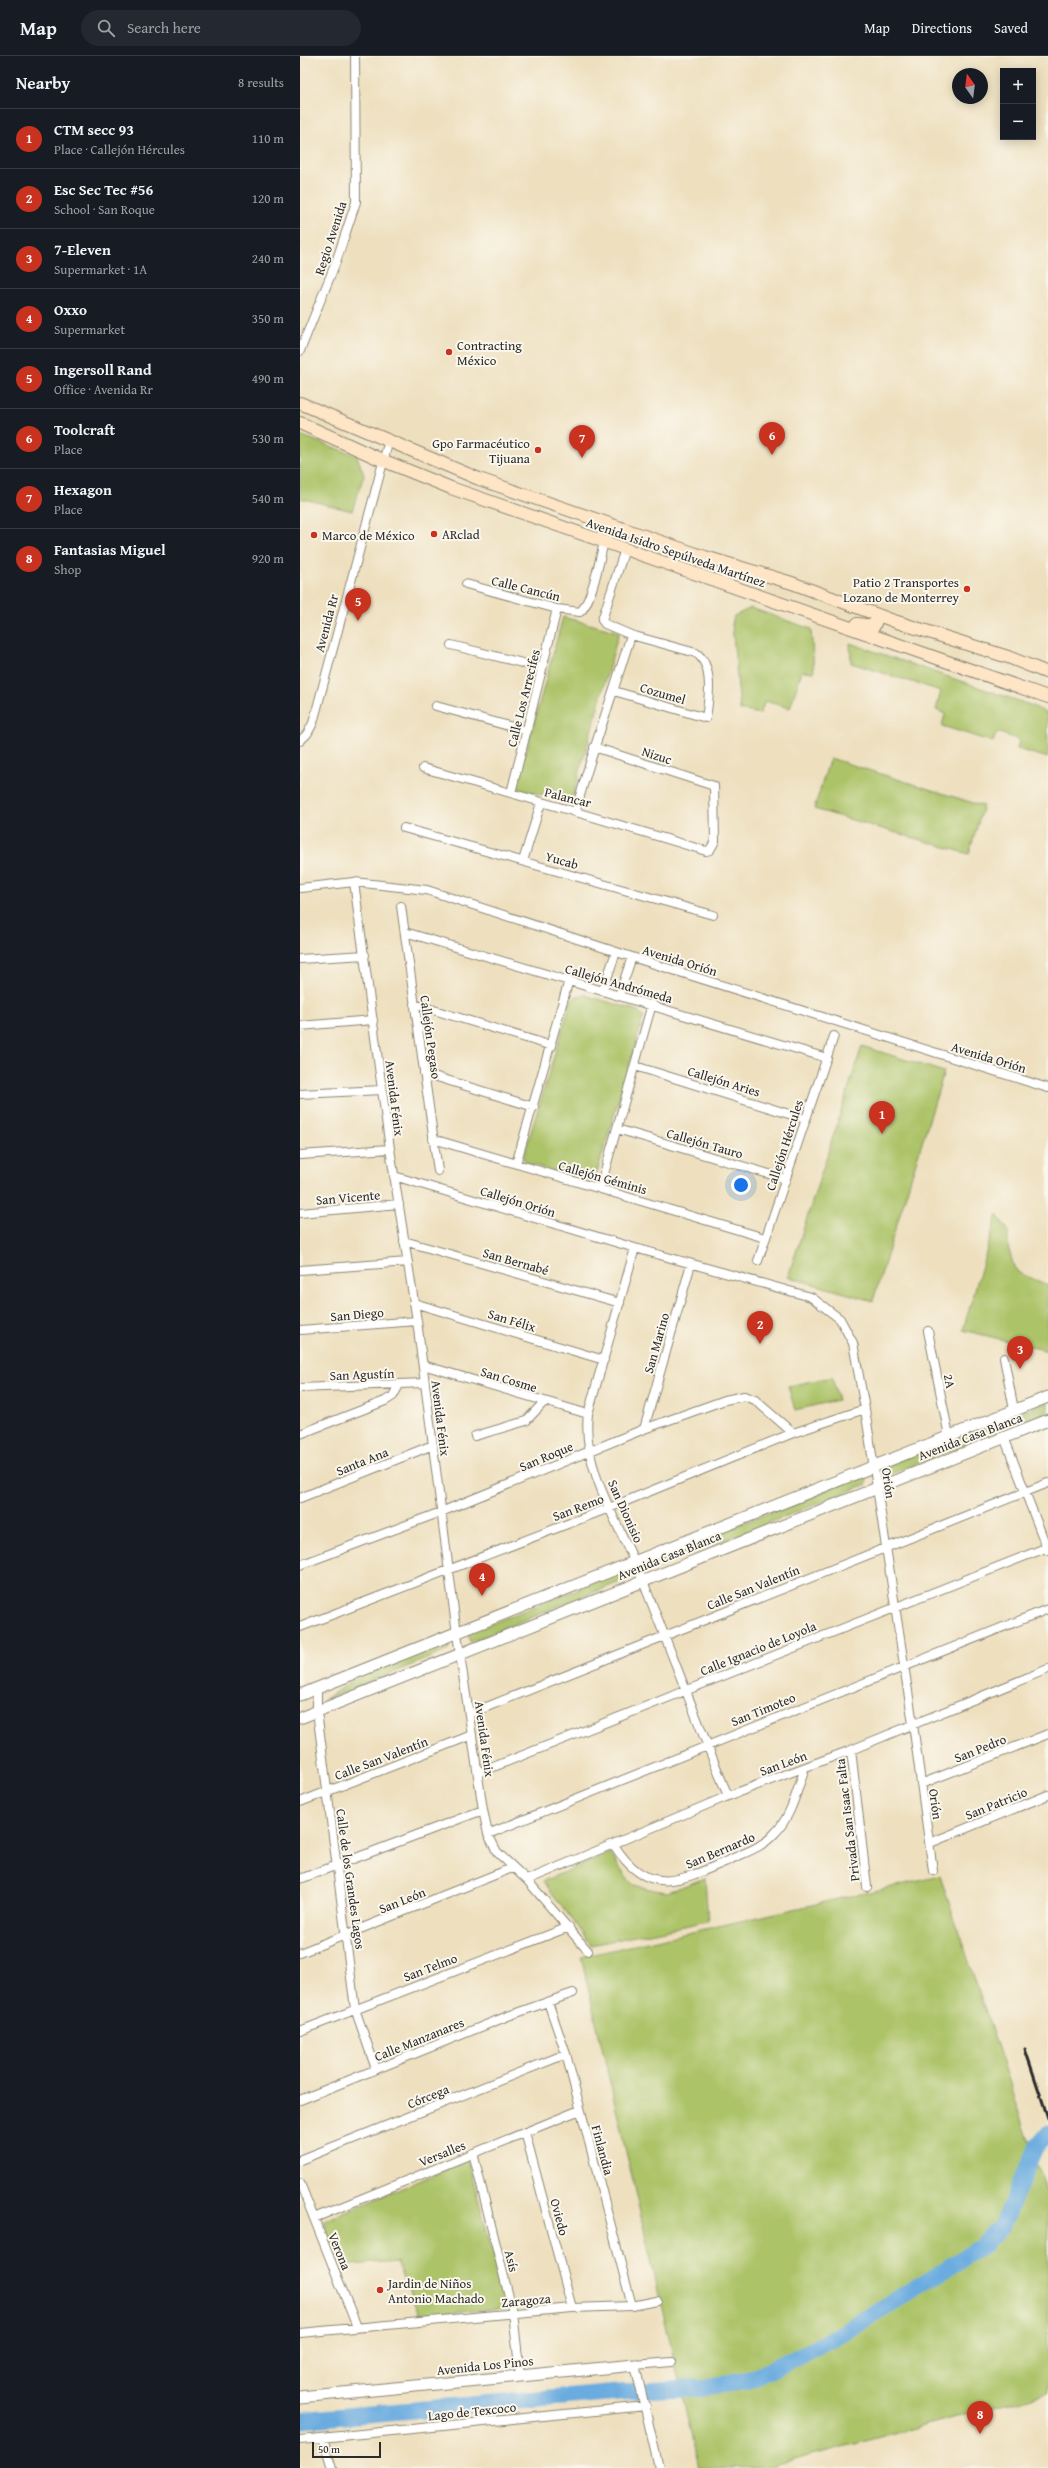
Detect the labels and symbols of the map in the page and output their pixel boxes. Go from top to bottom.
north arrow [952,68,988,104]
street label: Regio Avenida [310,198,352,278]
place label: Contracting México [457,336,522,370]
marker: Contracting México [444,347,454,357]
pin: 6 [759,422,785,455]
pin: 7 [569,425,595,458]
place label: Gpo Farmacéutico Tijuana [432,434,531,468]
marker: Gpo Farmacéutico Tijuana [533,445,543,455]
street label: Avenida Isidro Sepúlveda Martínez [584,513,768,592]
place label: ARclad [442,525,480,544]
place label: Marco de México [322,526,415,545]
marker: ARclad [429,529,439,539]
marker: Marco de México [309,530,319,540]
street label: Calle Cancún [490,571,563,606]
place label: Patio 2 Transportes Lozano de Monterrey [843,573,960,607]
marker: Patio 2 Transportes Lozano de Monterrey [962,584,972,594]
pin: 5 [345,588,371,621]
street label: Avenida Rr [310,591,343,654]
street label: Calle Los Arrecifes [502,647,545,749]
street label: Cozumel [638,678,688,709]
street label: Nizuc [639,742,675,769]
street label: Palancar [543,783,594,813]
street label: Yucab [543,847,581,874]
street label: Avenida Orión [640,940,720,981]
street label: Callejón Andrómeda [563,959,676,1008]
street label: Callejón Pegaso [415,994,446,1081]
street label: Avenida Orión [949,1037,1029,1078]
street label: Avenida Fénix [380,1059,409,1138]
street label: Callejón Aries [685,1061,763,1102]
street label: Callejón Hércules [761,1097,808,1193]
pin: 1 [869,1101,895,1134]
street label: Callejón Tauro [664,1124,746,1164]
street label: Callejón Géminis [556,1156,649,1199]
your location [731,1175,751,1195]
street label: Callejón Orión [478,1181,558,1222]
street label: San Vicente [315,1185,381,1210]
street label: San Bernabé [481,1243,551,1280]
street label: San Diego [330,1303,385,1326]
street label: San Félix [486,1304,538,1337]
street label: San Marino [639,1310,674,1376]
pin: 2 [747,1311,773,1344]
pin: 3 [1007,1336,1033,1369]
street label: San Cosme [478,1362,539,1397]
street label: San Agustín [329,1364,395,1385]
street label: 2A [939,1372,960,1390]
street label: Avenida Fénix [426,1379,455,1458]
street label: Avenida Casa Blanca [915,1408,1026,1465]
street label: San Roque [516,1437,576,1476]
street label: Santa Ana [333,1442,392,1481]
street label: Orión [877,1466,900,1500]
street label: San Dionisio [603,1477,648,1546]
street label: San Remo [550,1489,607,1526]
street label: Avenida Casa Blanca [615,1526,725,1585]
street label: Calle San Valentín [704,1560,803,1615]
pin: 4 [469,1563,495,1596]
street label: Calle Ignacio de Loyola [697,1616,820,1680]
street label: San Timoteo [728,1688,799,1731]
street label: Avenida Fénix [470,1700,499,1779]
street label: San Pedro [951,1729,1009,1767]
street label: Calle San Valentín [332,1732,431,1785]
street label: San León [757,1746,810,1781]
street label: Privada San Isaac Falta [830,1757,864,1882]
street label: San Patricio [962,1782,1030,1825]
street label: Orión [924,1787,947,1821]
street label: Calle de los Grandes Lagos [331,1808,370,1951]
street label: San Bernardo [683,1827,758,1874]
street label: San León [376,1882,429,1918]
street label: San Telmo [400,1948,460,1986]
street label: Calle Manzanares [371,2013,467,2066]
street label: Córcega [405,2079,453,2113]
street label: Finlandia [587,2123,619,2178]
street label: Versalles [416,2135,468,2171]
street label: Oviedo [545,2196,574,2238]
street label: Verona [323,2230,356,2274]
street label: Asís [500,2248,523,2274]
place label: Jardin de Niños Antonio Machado [386,2274,485,2308]
marker: Jardin de Niños Antonio Machado [375,2285,385,2295]
street label: Zaragoza [501,2289,552,2312]
street label: Avenida Los Pinos [436,2351,534,2380]
street label: Lago de Texcoco [427,2397,517,2426]
pin: 8 [967,2401,993,2434]
scale bar [312,2440,381,2459]

